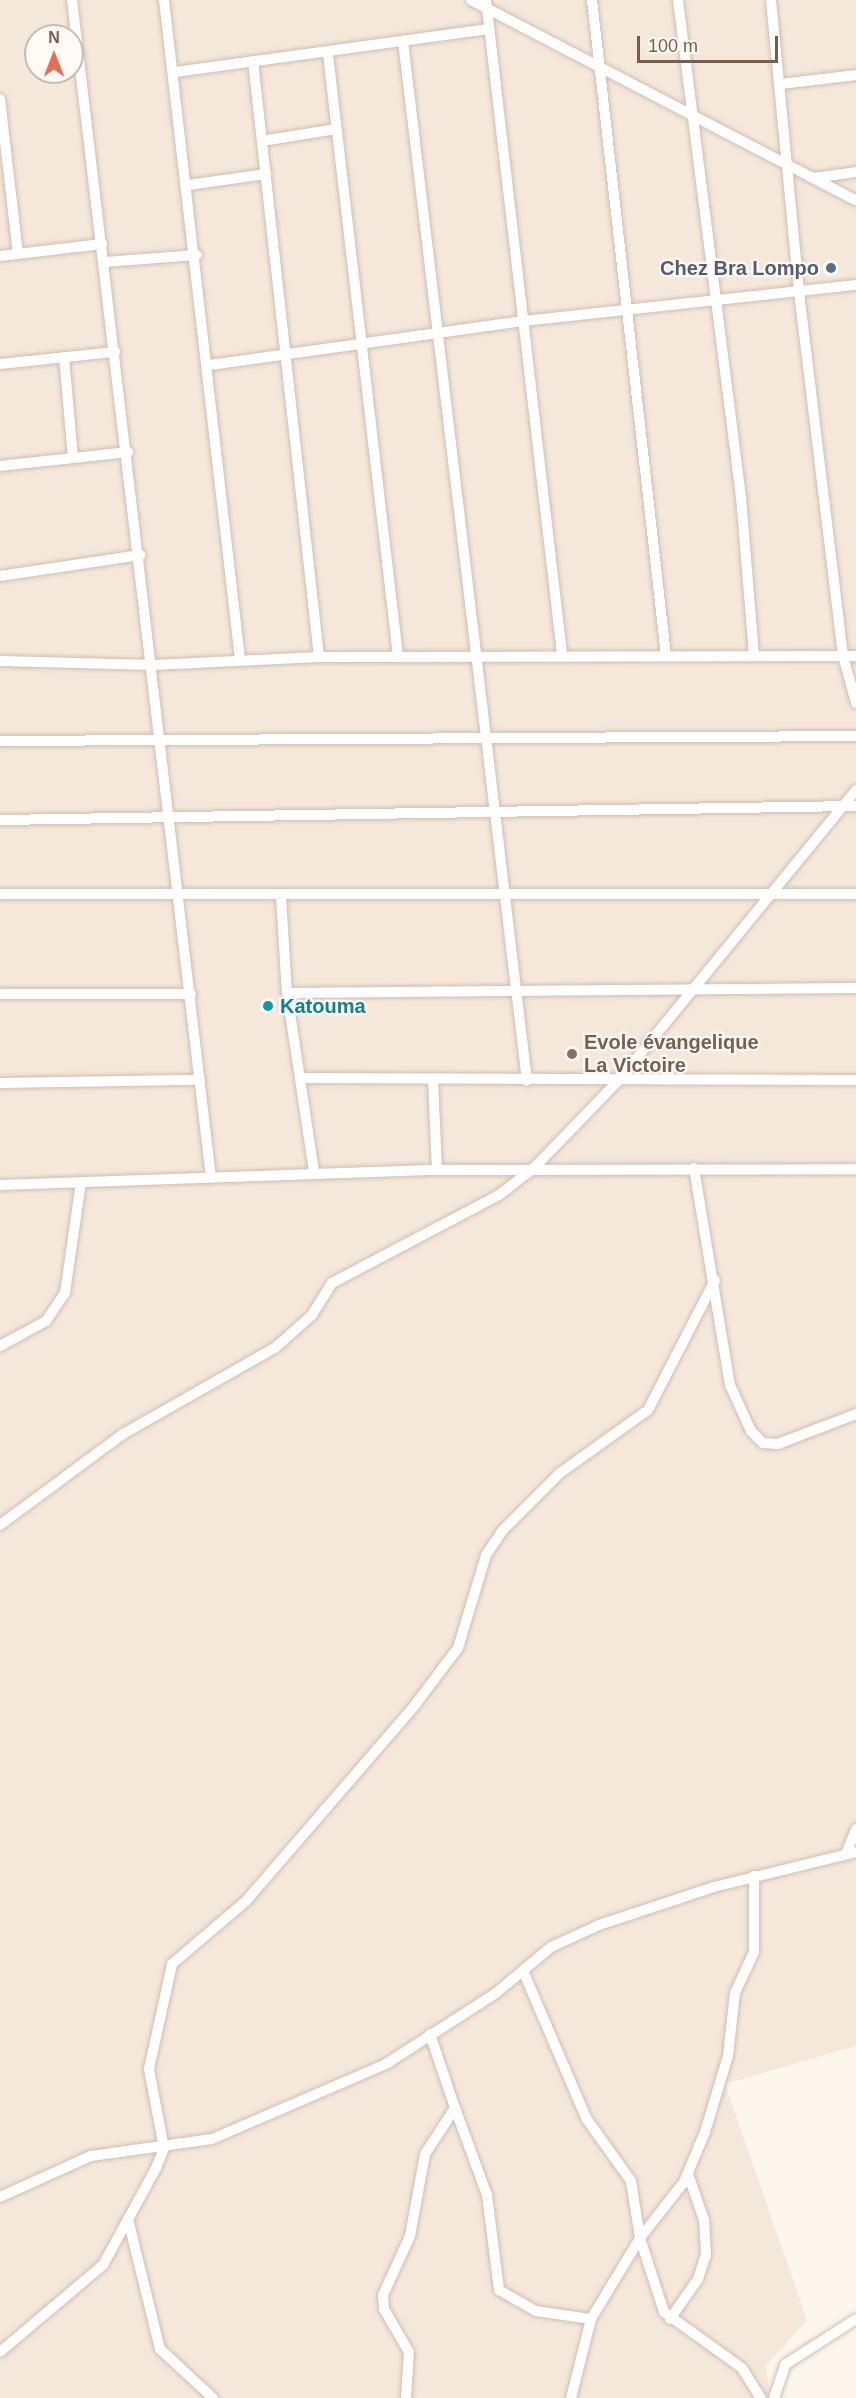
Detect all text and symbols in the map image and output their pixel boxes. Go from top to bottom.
north arrow [24,24,84,84]
scale bar [640,24,781,62]
text: N [48,29,60,46]
text: 100 m [648,36,698,56]
place label: Chez Bra Lompo [660,256,819,280]
marker: Chez Bra Lompo [824,261,838,275]
place label: Katouma [280,994,366,1018]
marker: Katouma [261,999,275,1013]
place label: Evole évangelique La Victoire [584,1030,759,1077]
marker: Evole évangelique La Victoire [565,1047,579,1061]

